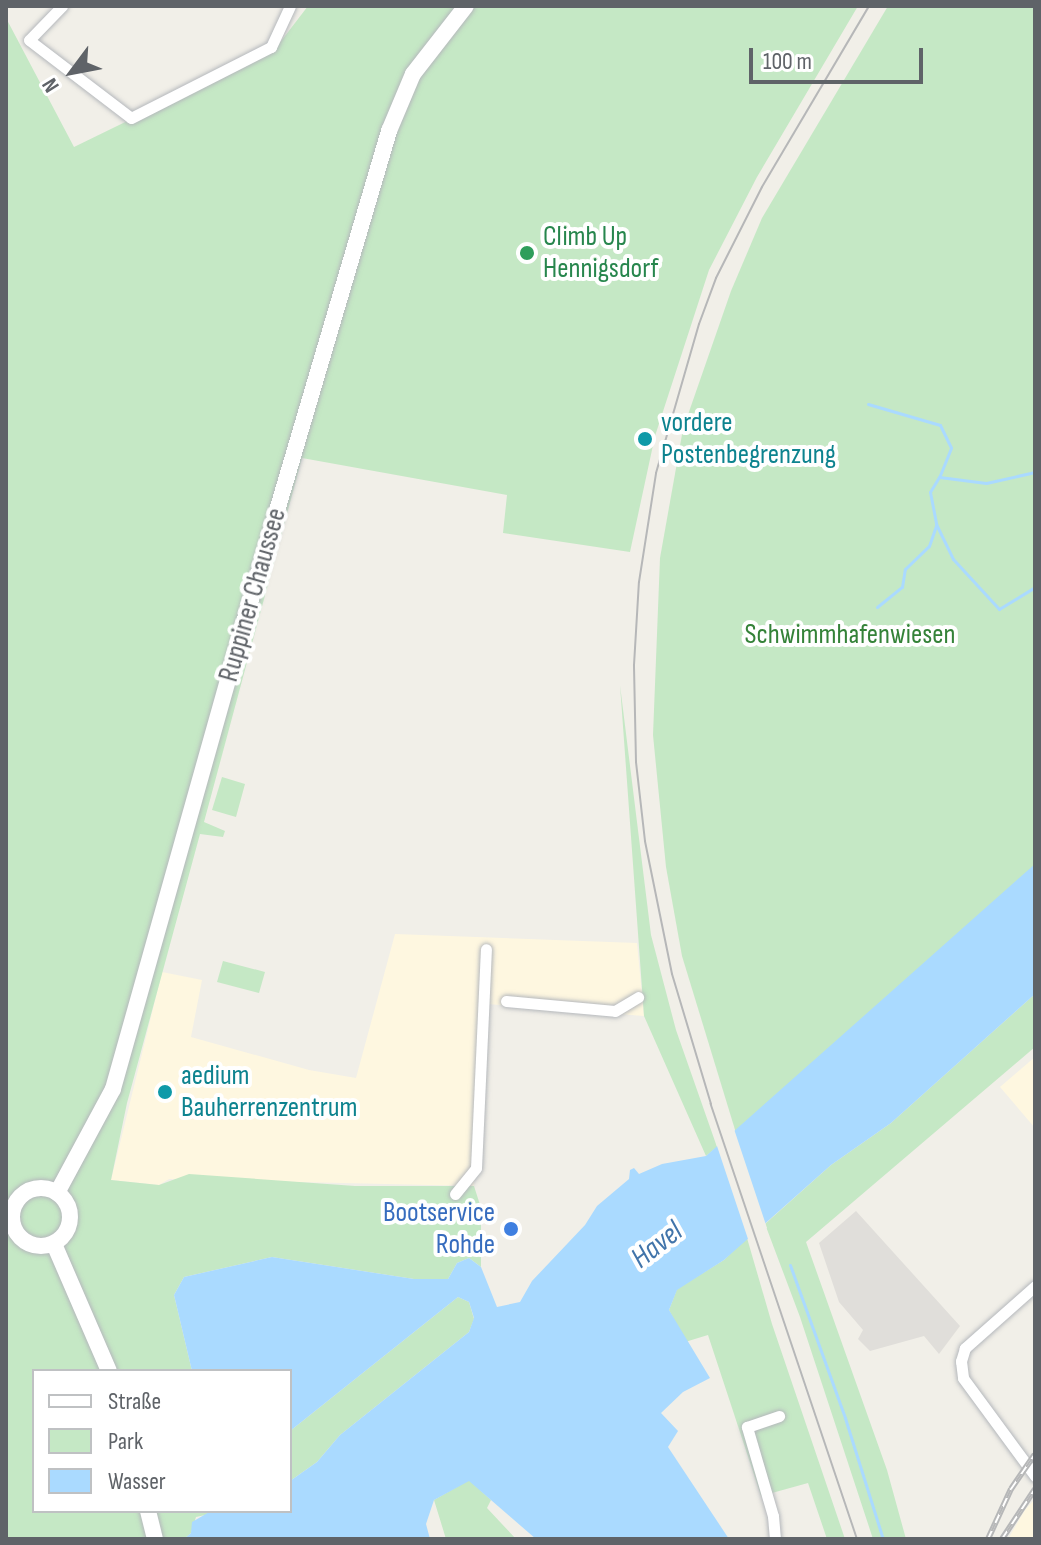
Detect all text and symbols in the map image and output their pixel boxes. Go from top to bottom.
north arrow [32,32,112,112]
scale bar [753,32,927,82]
text: 100 m [763,47,812,76]
text: N [37,73,66,97]
place label: Climb Up Hennigsdorf [543,220,659,286]
marker: Climb Up Hennigsdorf [518,244,536,262]
place label: vordere Postenbegrenzung [661,406,836,472]
marker: vordere Postenbegrenzung [636,430,654,448]
street label: Ruppiner Chaussee [212,504,294,686]
park label: Schwimmhafenwiesen [745,618,955,652]
place label: aedium Bauherrenzentrum [181,1059,357,1125]
marker: aedium Bauherrenzentrum [156,1083,174,1101]
place label: Bootservice Rohde [383,1196,495,1262]
water label: Havel [624,1214,690,1276]
marker: Bootservice Rohde [502,1220,520,1238]
legend [32,1369,292,1513]
text: Straße [108,1387,161,1416]
text: Park [108,1427,143,1456]
text: Wasser [108,1467,166,1496]

